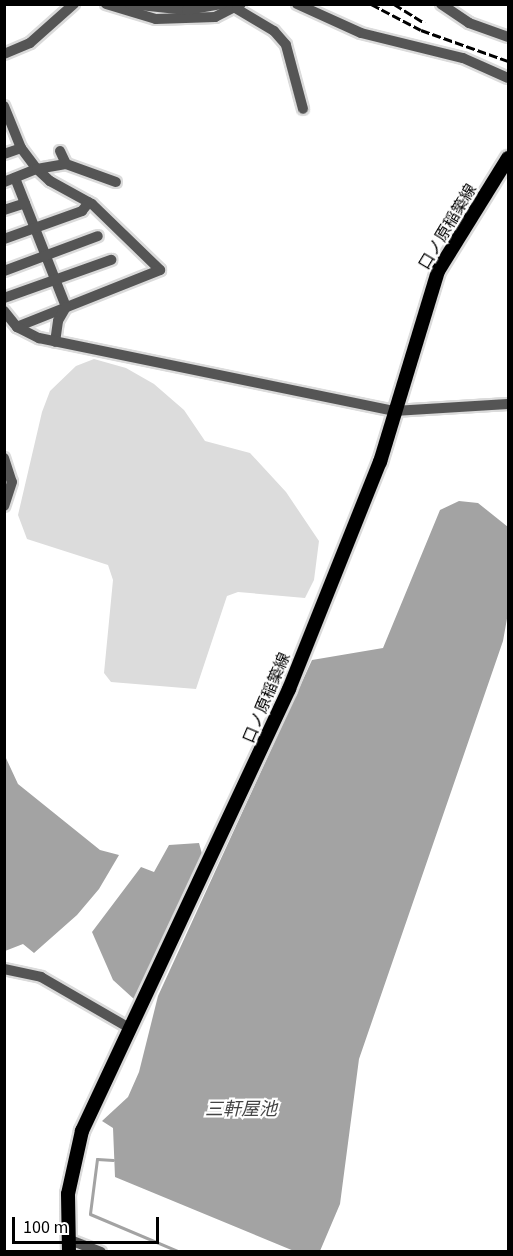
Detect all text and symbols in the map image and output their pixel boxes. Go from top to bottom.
street label: 口ノ原稲築線 [415,181,481,273]
street label: 口ノ原稲築線 [239,650,295,746]
water label: 三軒屋池 [205,1099,277,1121]
scale bar [15,1205,162,1243]
text: 100 m [23,1215,68,1240]

